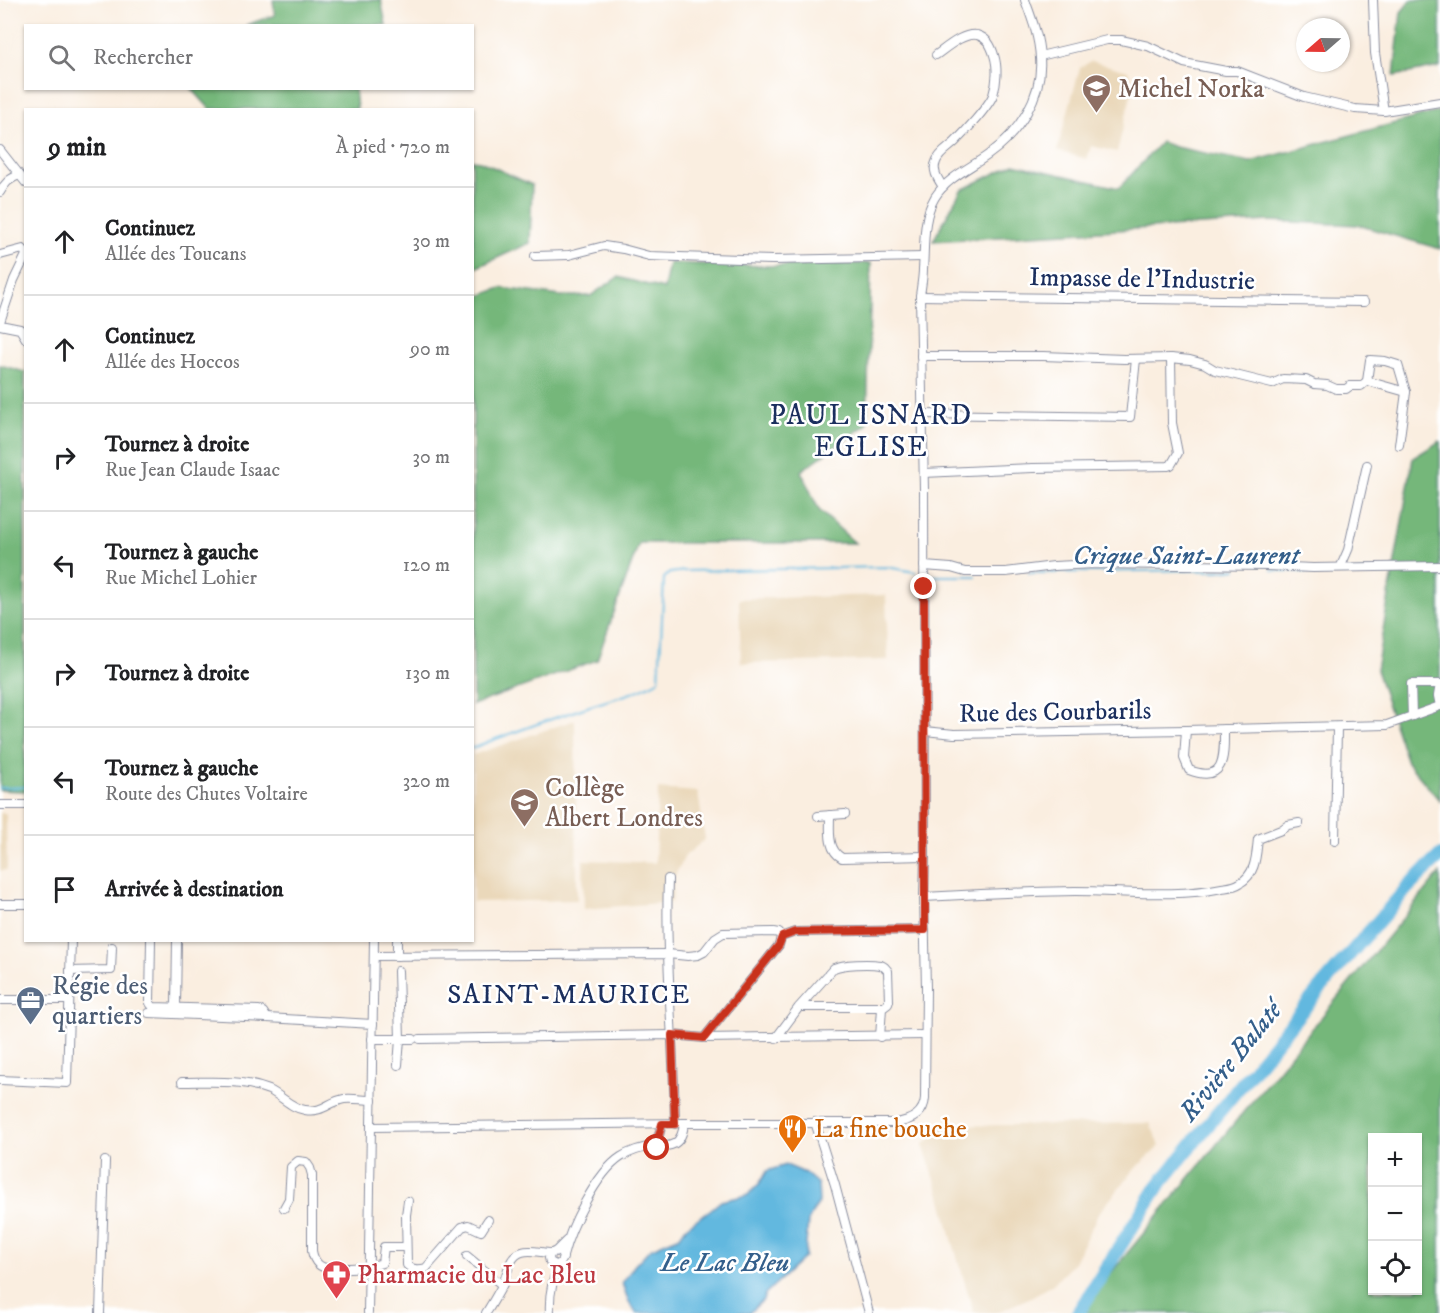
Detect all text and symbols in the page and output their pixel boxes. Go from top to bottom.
north arrow [1296,18,1350,72]
search box [24,24,474,90]
icon: search [45,41,78,74]
text: Rechercher [93,44,193,71]
school or university icon: Michel Norka [1081,72,1113,114]
place label: Michel Norka [1118,73,1264,106]
text: 9 min [48,131,106,164]
text: À pied · 720 m [336,135,450,160]
text: Continuez [105,215,195,242]
icon: ahead [48,225,81,258]
text: 30 m [412,229,450,254]
text: Allée des Toucans [105,242,246,267]
street label: Impasse de l'Industrie [1029,261,1255,298]
text: Continuez [105,323,195,350]
icon: ahead [48,333,81,366]
text: 90 m [410,337,450,362]
text: Allée des Hoccos [105,350,240,375]
district label: PAUL ISNARD EGLISE [769,398,973,465]
text: Tournez à droite [105,431,249,458]
icon: right [48,441,81,474]
text: 30 m [412,445,450,470]
text: Rue Jean Claude Isaac [105,458,280,483]
text: Tournez à gauche [105,539,258,566]
water label: Crique Saint-Laurent [1073,539,1301,573]
icon: left [48,549,81,582]
text: 120 m [403,553,450,578]
text: Rue Michel Lohier [105,566,257,591]
route end [910,573,936,599]
icon: right [48,657,81,690]
text: Tournez à droite [105,660,249,687]
text: 130 m [405,661,450,686]
street label: Rue des Courbarils [959,694,1152,731]
text: Tournez à gauche [105,755,258,782]
icon: left [48,765,81,798]
text: 320 m [403,769,450,794]
place label: Collège Albert Londres [545,772,703,835]
text: Route des Chutes Voltaire [105,782,308,807]
school or university icon: Collège Albert Londres [508,786,540,828]
icon: arrive [48,873,81,906]
text: Arrivée à destination [105,876,284,903]
place label: Régie des quartiers [52,970,148,1033]
district label: SAINT-MAURICE [447,978,691,1012]
office icon: Régie des quartiers [15,984,47,1026]
water label: Rivière Balaté [1171,991,1293,1129]
restaurant icon: La fine bouche [777,1112,809,1154]
place label: La fine bouche [814,1113,967,1146]
map controls [1368,1133,1422,1295]
button: + [1368,1133,1422,1187]
route start [643,1134,669,1160]
button: − [1368,1187,1422,1241]
button: locate [1368,1241,1422,1295]
water label: Le Lac Bleu [658,1246,790,1280]
pharmacy icon: Pharmacie du Lac Bleu [320,1258,352,1300]
place label: Pharmacie du Lac Bleu [357,1259,596,1292]

